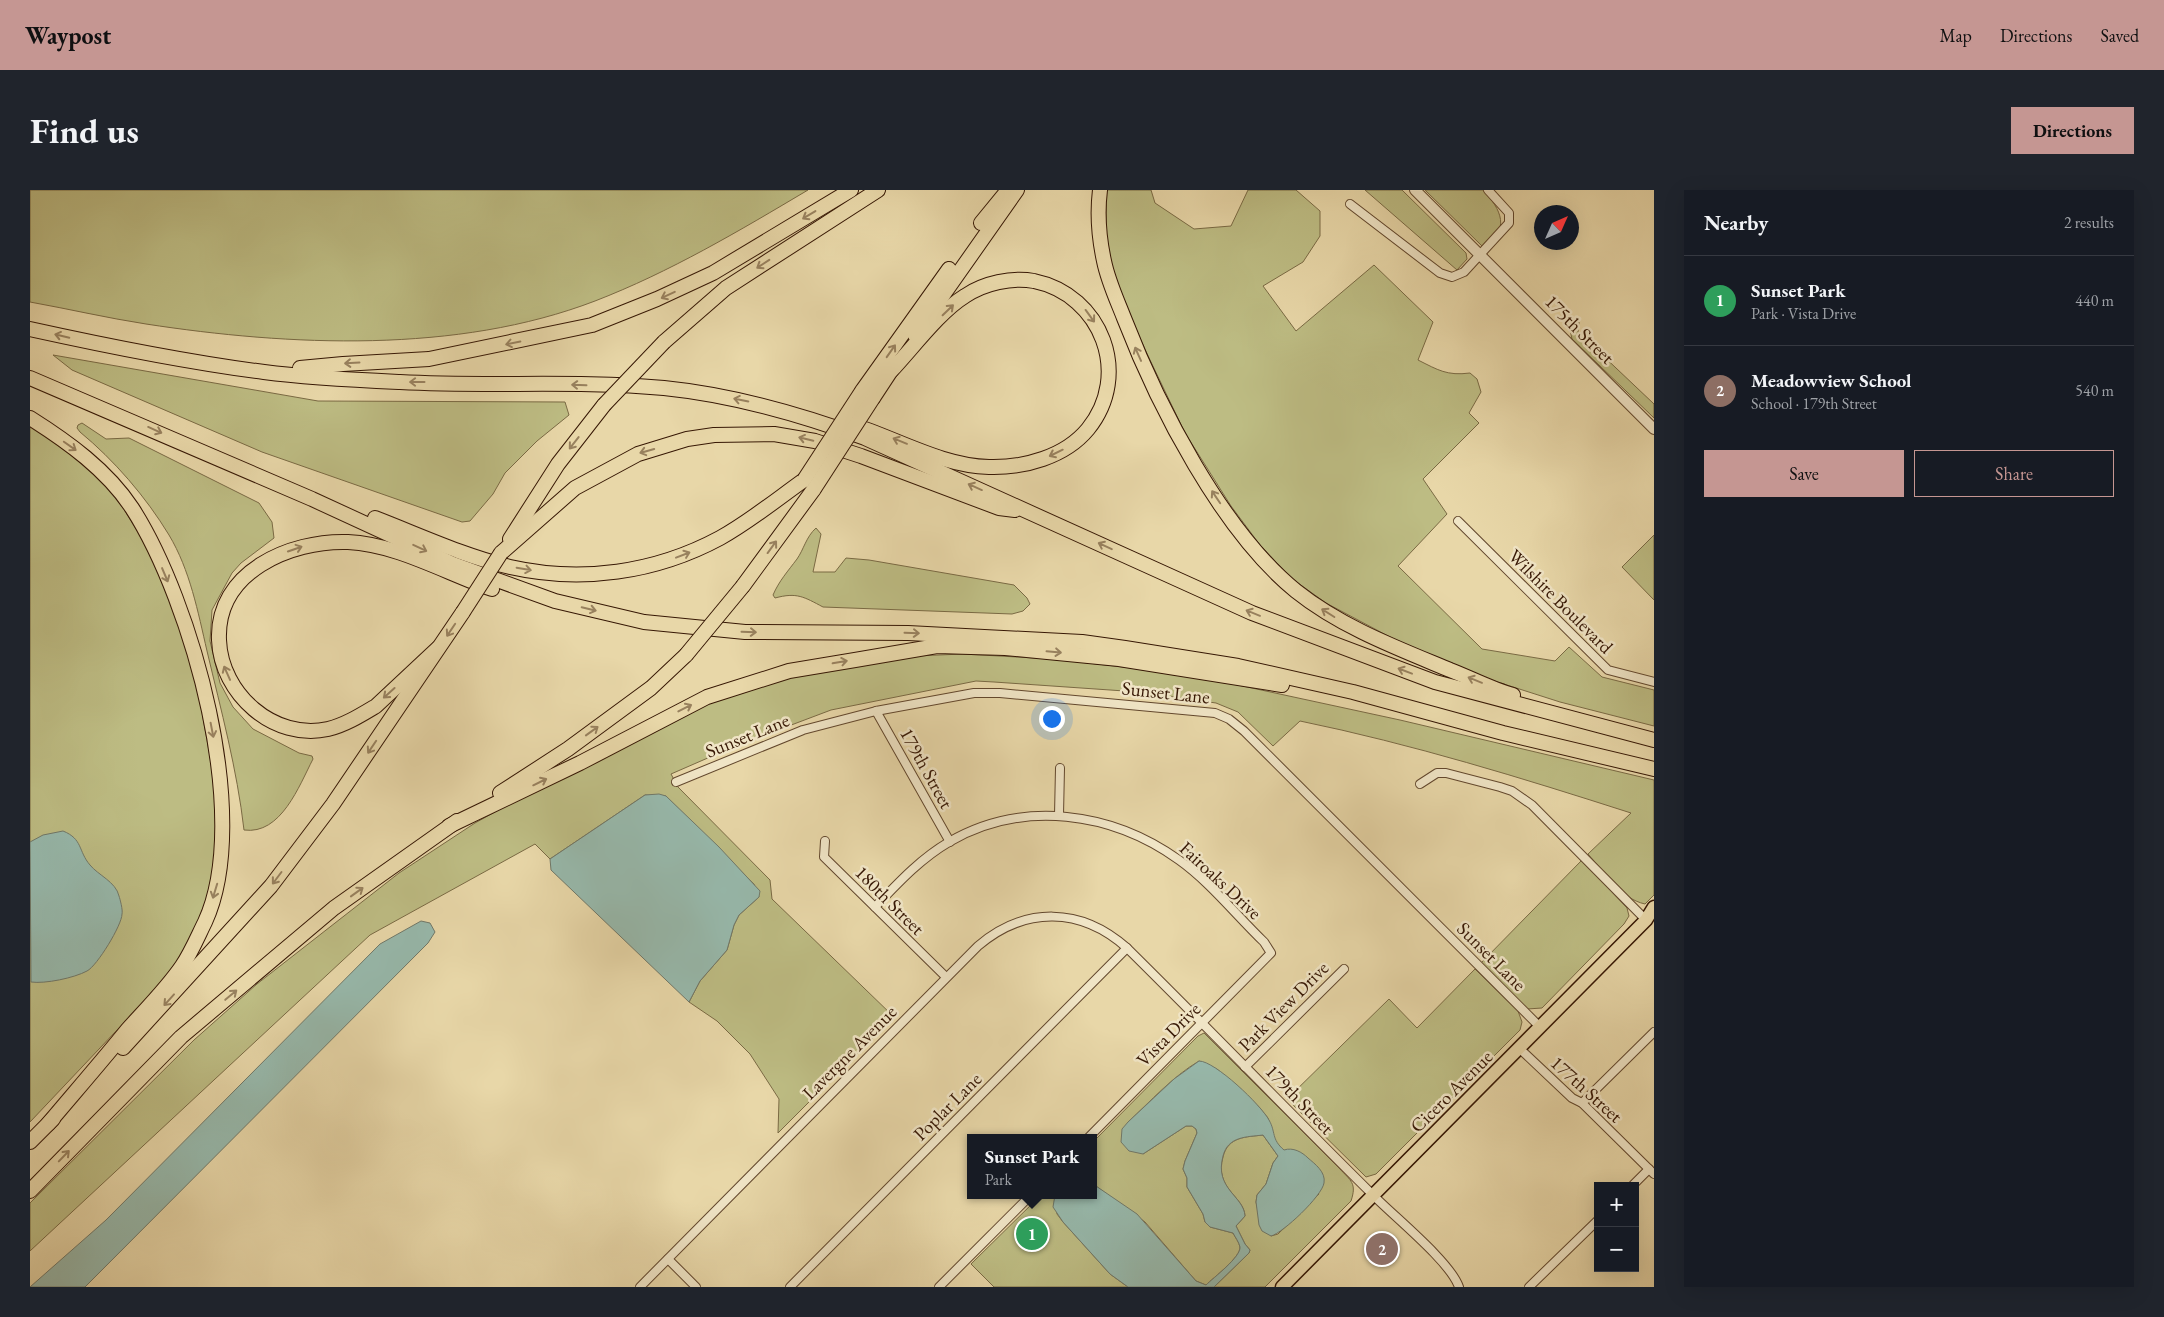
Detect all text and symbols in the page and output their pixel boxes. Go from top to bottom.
text: Waypost [25,20,111,51]
text: Map [1940,24,1972,47]
text: Directions [2000,24,2072,47]
text: Saved [2100,24,2139,47]
button: Directions [2011,107,2134,154]
text: Find us [30,108,139,153]
north arrow [1534,205,1579,250]
text: Nearby [1704,209,1768,236]
one-way arrow [803,210,817,220]
text: 2 results [2064,212,2114,233]
one-way arrow [757,259,771,269]
text: Sunset Park [1751,278,1846,303]
street label: 175th Street [1539,289,1620,370]
one-way arrow [661,290,676,300]
text: 1 [1716,290,1724,311]
text: 440 m [2075,290,2114,311]
text: Park · Vista Drive [1751,303,1856,324]
one-way arrow [942,304,954,316]
one-way arrow [1085,309,1096,322]
one-way arrow [54,331,70,340]
one-way arrow [506,338,522,348]
one-way arrow [886,344,896,358]
one-way arrow [1133,347,1143,362]
one-way arrow [345,359,361,368]
text: Meadowview School [1751,368,1911,393]
one-way arrow [409,377,426,387]
one-way arrow [572,380,588,389]
text: 2 [1716,380,1724,401]
text: 540 m [2075,380,2114,401]
text: School · 179th Street [1751,393,1877,414]
one-way arrow [733,395,749,405]
one-way arrow [147,426,162,436]
one-way arrow [799,434,815,443]
one-way arrow [569,436,580,449]
one-way arrow [893,436,908,445]
one-way arrow [63,441,77,451]
one-way arrow [639,447,655,457]
one-way arrow [1049,449,1064,458]
button: Save [1704,450,1904,497]
button: Share [1914,450,2114,497]
one-way arrow [968,481,983,491]
one-way arrow [1211,490,1221,504]
one-way arrow [767,540,777,554]
one-way arrow [1098,541,1113,550]
one-way arrow [287,544,302,553]
one-way arrow [412,544,427,554]
street label: Wilshire Boulevard [1503,544,1619,659]
one-way arrow [675,550,690,559]
one-way arrow [515,565,531,574]
one-way arrow [161,567,170,582]
one-way arrow [580,605,596,614]
one-way arrow [1321,607,1335,617]
one-way arrow [1246,608,1261,618]
one-way arrow [445,623,456,637]
one-way arrow [741,627,757,637]
one-way arrow [903,629,919,638]
one-way arrow [1046,647,1062,657]
one-way arrow [832,657,848,667]
one-way arrow [221,666,231,681]
one-way arrow [1398,666,1413,675]
street label: Sunset Lane [1121,675,1211,710]
one-way arrow [1468,675,1483,684]
one-way arrow [383,687,396,699]
one-way arrow [678,703,693,713]
your location [1039,706,1065,732]
street label: Sunset Lane [702,707,793,764]
one-way arrow [208,721,217,737]
street label: 179th Street [894,723,959,813]
one-way arrow [585,726,598,737]
one-way arrow [367,739,377,753]
one-way arrow [533,777,548,787]
street label: Fairoaks Drive [1174,836,1267,925]
street label: 180th Street [849,860,930,941]
one-way arrow [271,871,282,884]
one-way arrow [209,882,219,898]
one-way arrow [349,886,363,897]
street label: Sunset Lane [1452,916,1532,996]
street label: Park View Drive [1233,956,1334,1057]
one-way arrow [224,989,237,1000]
one-way arrow [163,993,175,1006]
street label: Vista Drive [1131,997,1206,1072]
street label: Lavergne Avenue [797,1000,902,1105]
street label: Cicero Avenue [1405,1045,1498,1138]
street label: 177th Street [1545,1050,1628,1128]
street label: 179th Street [1260,1059,1339,1140]
street label: Poplar Lane [908,1067,987,1146]
popup [967,1134,1097,1199]
text: Sunset Park [985,1144,1079,1169]
one-way arrow [58,1150,70,1162]
text: Park [985,1169,1012,1190]
map controls [1594,1182,1639,1272]
button: + [1594,1182,1639,1227]
pin: 1 [1016,1215,1048,1253]
button: − [1594,1227,1639,1272]
pin: 2 [1366,1230,1398,1268]

